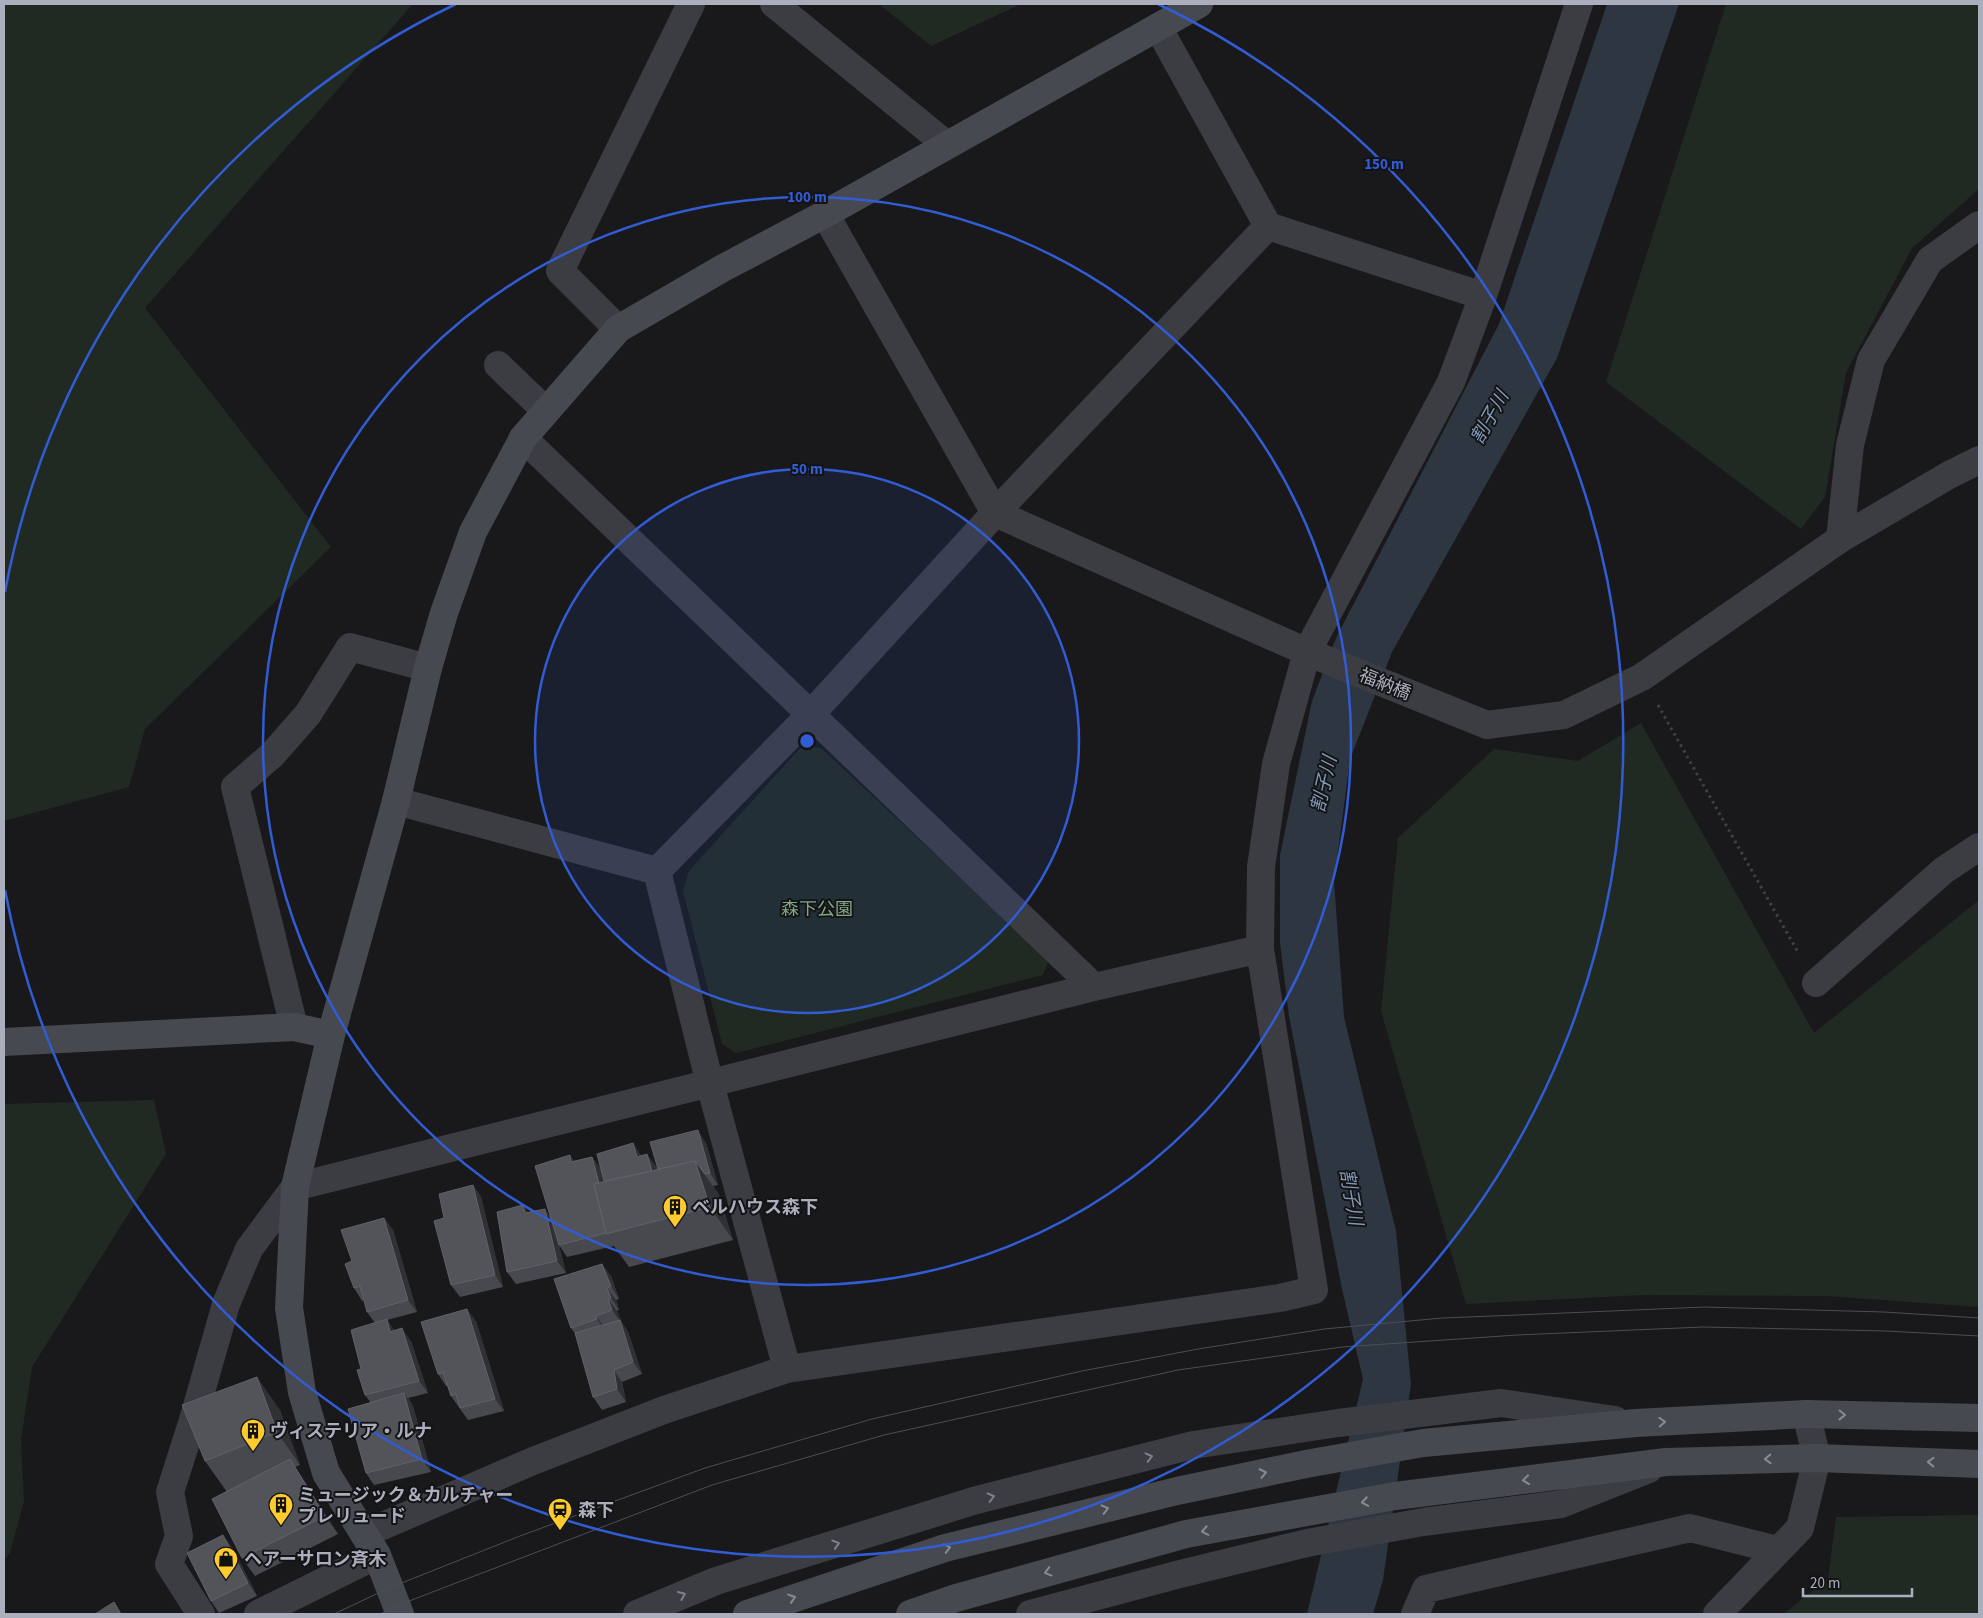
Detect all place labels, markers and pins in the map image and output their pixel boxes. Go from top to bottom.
centre of rings [798,732,816,750]
building icon: ベルハウス森下 [662,1194,688,1228]
place label: ベルハウス森下 [692,1195,818,1220]
building icon: ヴィステリア・ルナ [240,1418,266,1452]
place label: ヴィステリア・ルナ [270,1419,432,1444]
place label: ミュージック＆カルチャー プレリュード [298,1483,513,1529]
building icon: ミュージック＆カルチャー プレリュード [268,1492,294,1526]
station icon: 森下 [547,1497,573,1531]
place label: 森下 [578,1498,614,1523]
shop icon: ヘアーサロン斉木 [213,1546,239,1580]
place label: ヘアーサロン斉木 [244,1547,387,1572]

